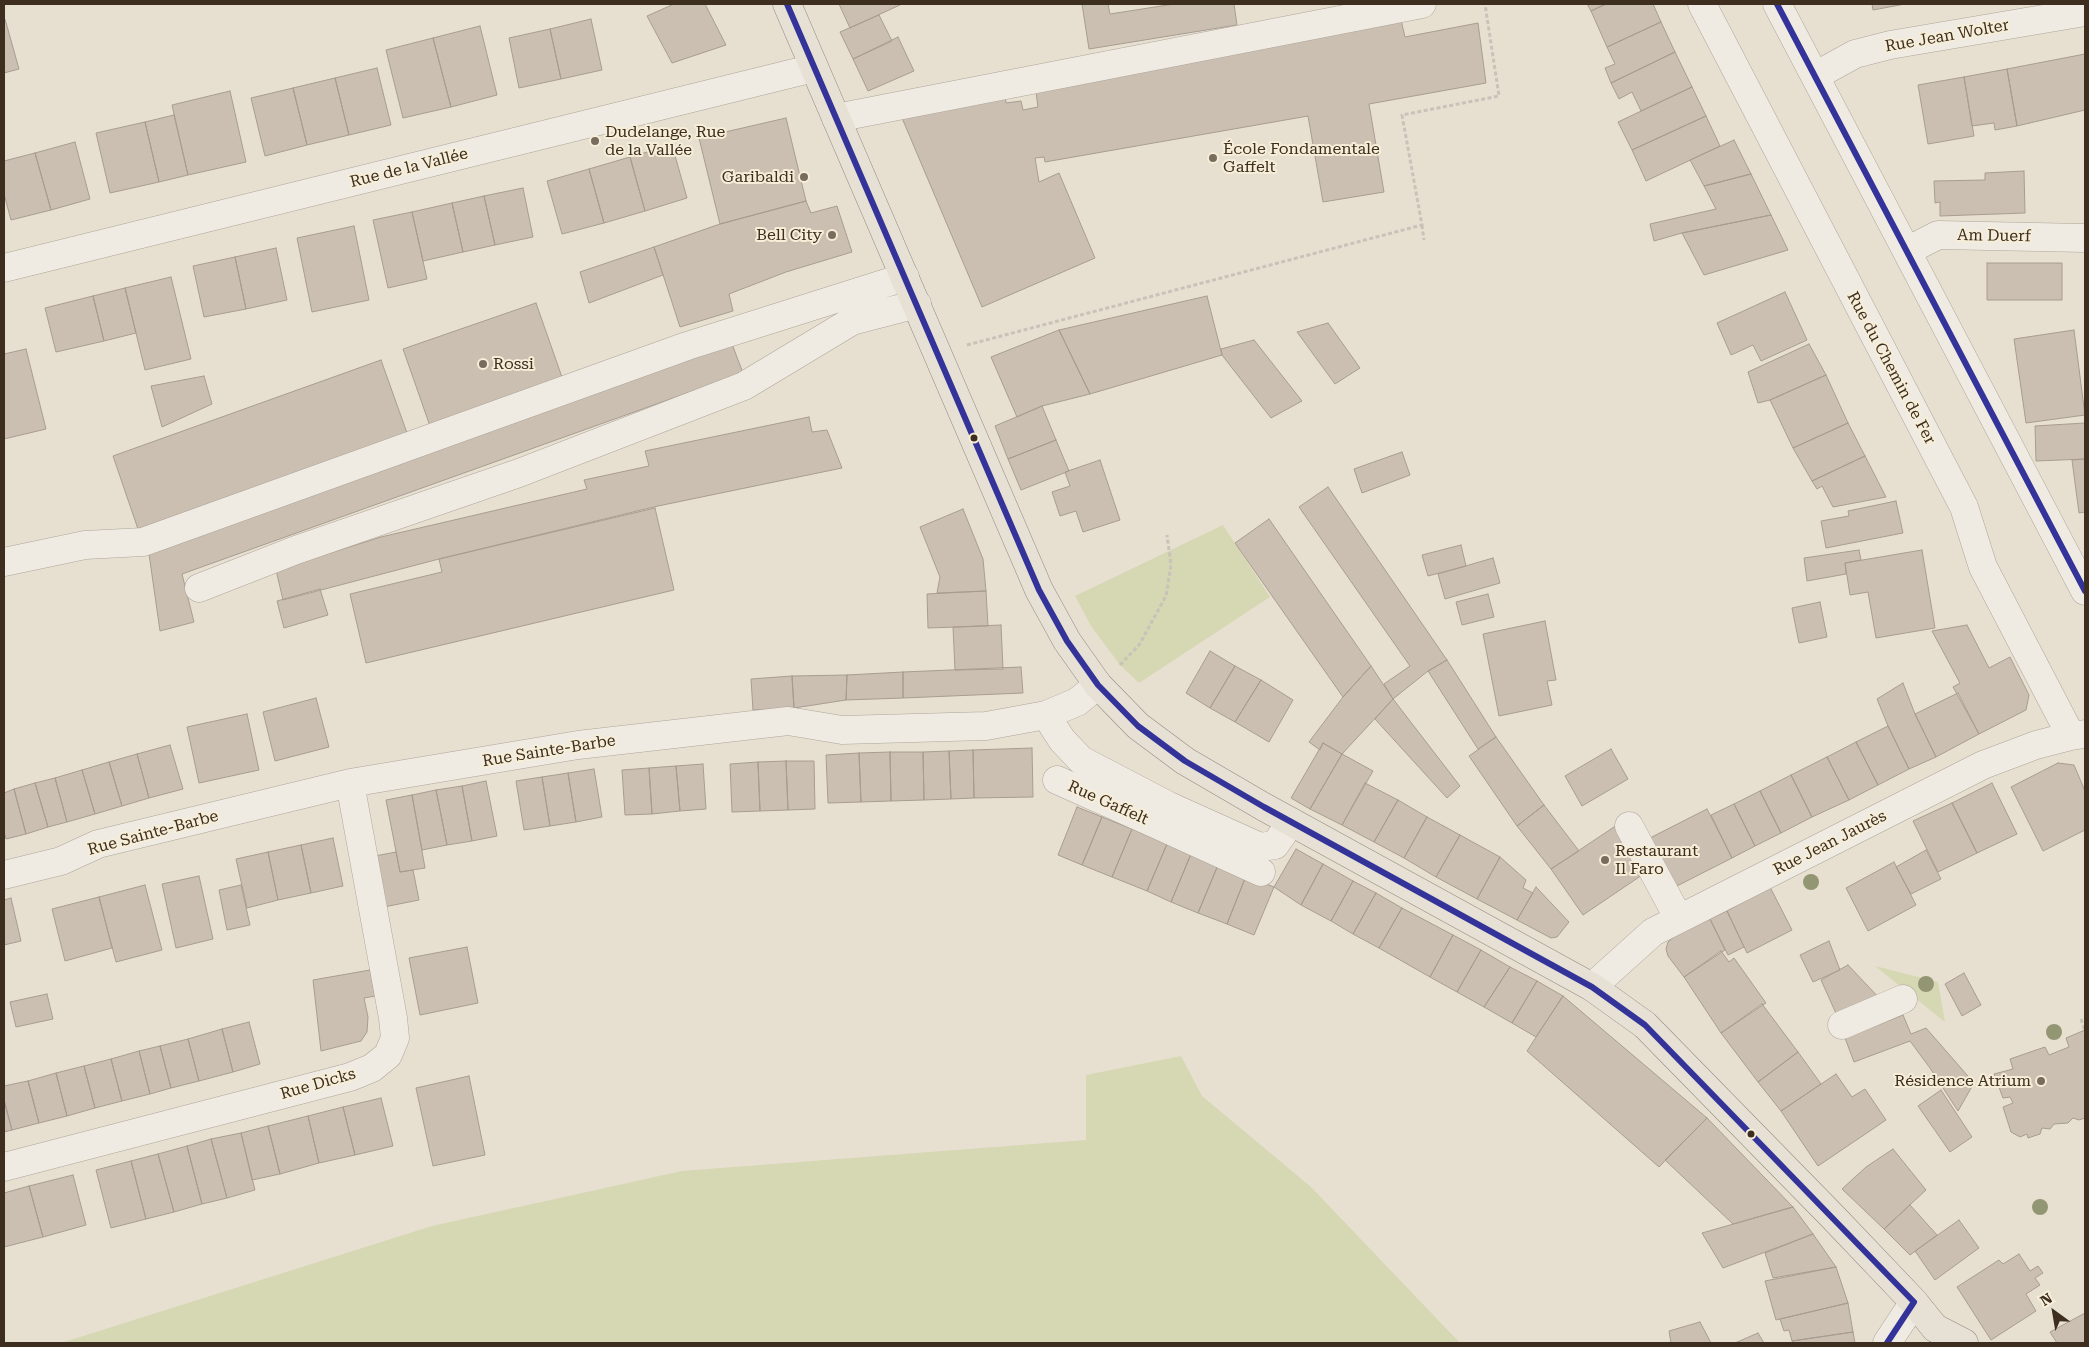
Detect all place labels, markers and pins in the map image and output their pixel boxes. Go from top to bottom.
place label: Dudelange, Rue de la Vallée [605,122,725,160]
marker: Dudelange, Rue de la Vallée [589,135,601,147]
place label: École Fondamentale Gaffelt [1223,139,1380,177]
marker: École Fondamentale Gaffelt [1207,152,1219,164]
place label: Garibaldi [722,167,794,187]
marker: Garibaldi [798,171,810,183]
place label: Bell City [756,225,822,245]
marker: Bell City [826,229,838,241]
place label: Rossi [493,354,534,374]
marker: Rossi [477,358,489,370]
unlabelled marker [969,433,979,443]
place label: Restaurant Il Faro [1615,841,1698,879]
marker: Restaurant Il Faro [1599,854,1611,866]
place label: Résidence Atrium [1894,1071,2031,1091]
marker: Résidence Atrium [2035,1075,2047,1087]
unlabelled marker [1746,1129,1756,1139]

